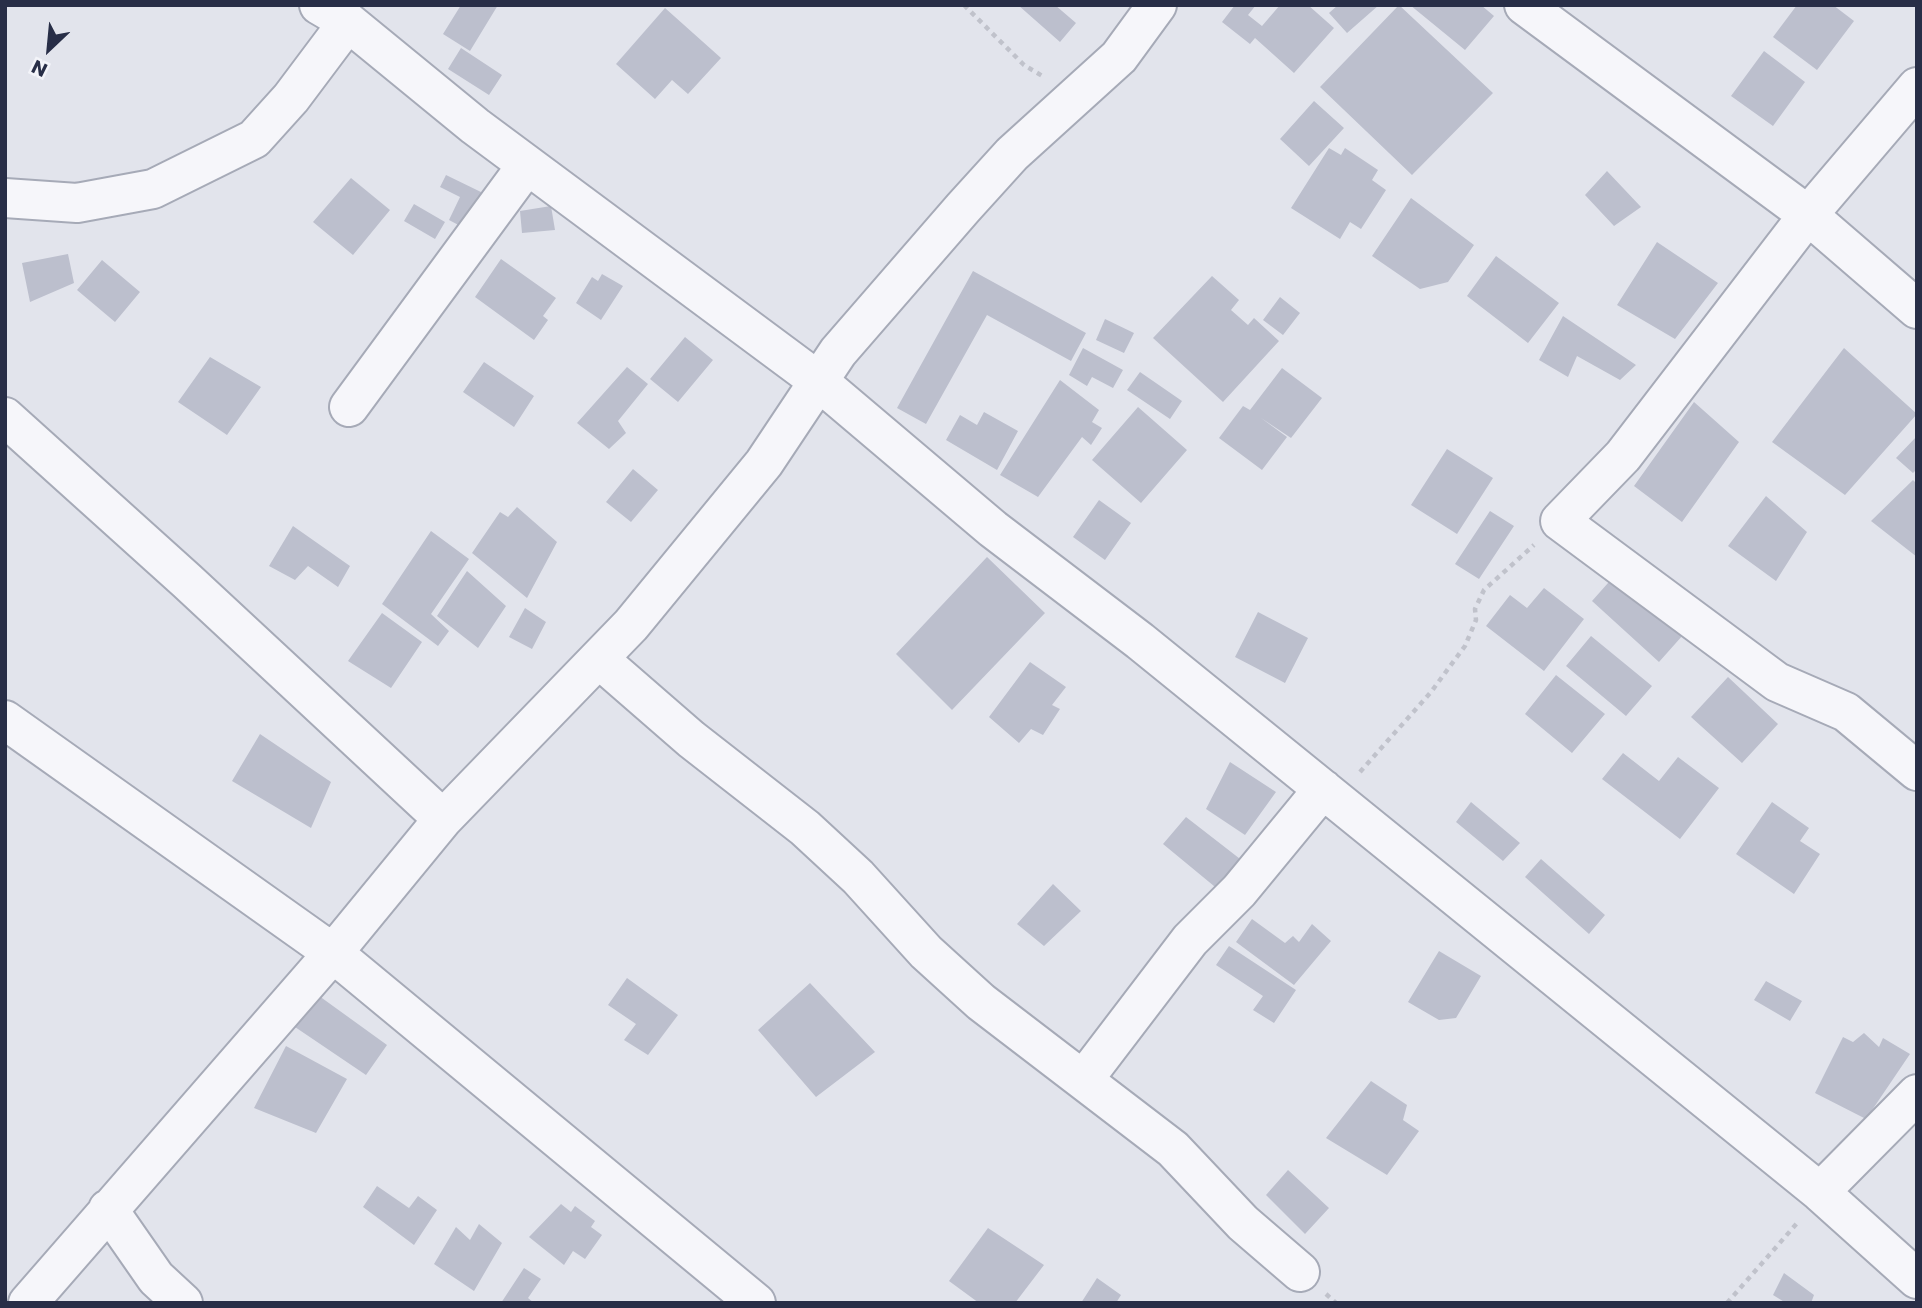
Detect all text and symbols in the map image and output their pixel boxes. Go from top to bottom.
north arrow [14,14,84,84]
text: N [27,53,52,84]

